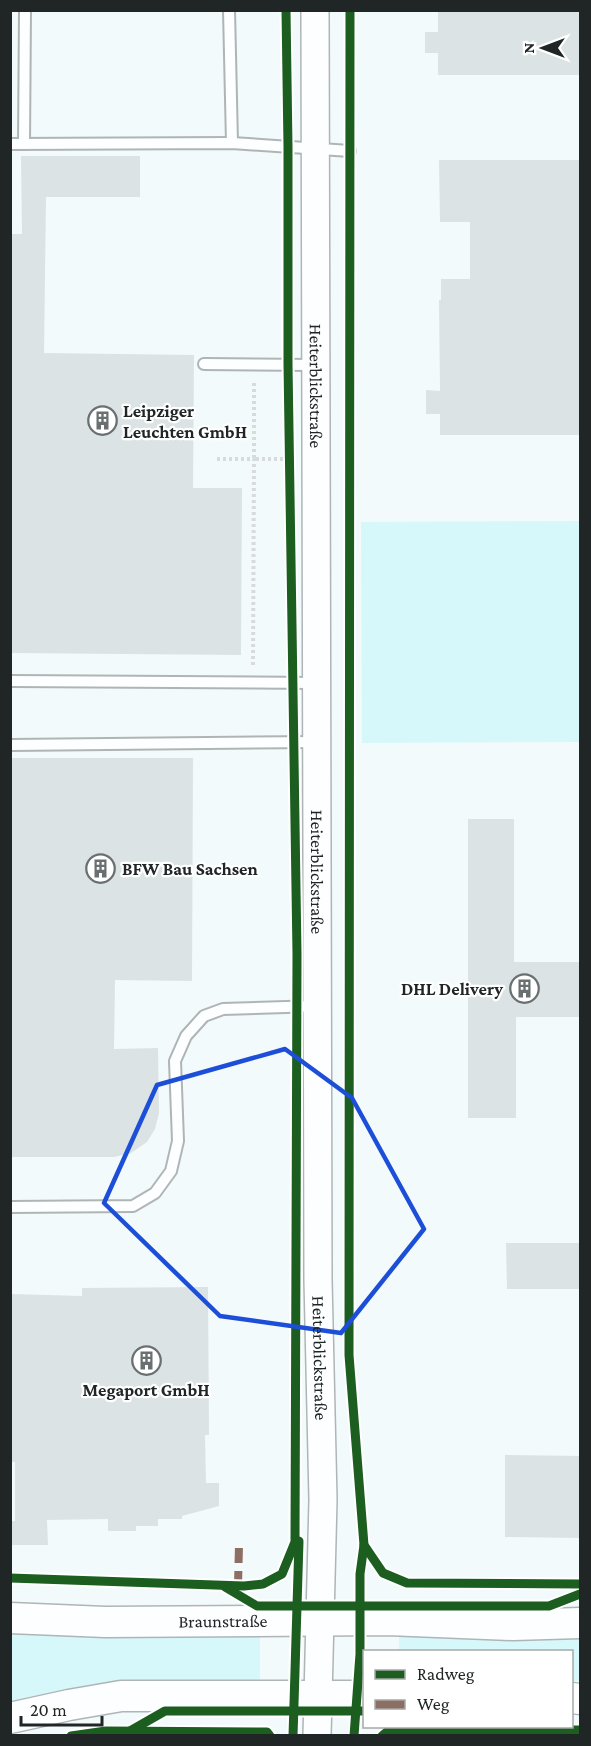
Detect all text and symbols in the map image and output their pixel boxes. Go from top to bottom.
north arrow [513,18,573,78]
text: N [520,42,537,53]
street label: Heiterblickstraße [306,324,326,448]
place label: Leipziger Leuchten GmbH [123,401,247,442]
building icon: Leipziger Leuchten GmbH [86,405,118,437]
street label: Heiterblickstraße [307,810,327,934]
building icon: BFW Bau Sachsen [85,853,117,885]
place label: BFW Bau Sachsen [122,859,258,879]
building icon: DHL Delivery [508,973,540,1005]
place label: DHL Delivery [401,979,503,999]
street label: Heiterblickstraße [308,1295,331,1421]
building icon: Megaport GmbH [130,1345,162,1377]
place label: Megaport GmbH [82,1380,210,1400]
street label: Braunstraße [178,1611,267,1631]
legend [363,1650,573,1728]
text: Radweg [417,1664,475,1684]
scale bar [21,1689,102,1727]
text: Weg [417,1694,450,1714]
text: 20 m [30,1700,67,1720]

